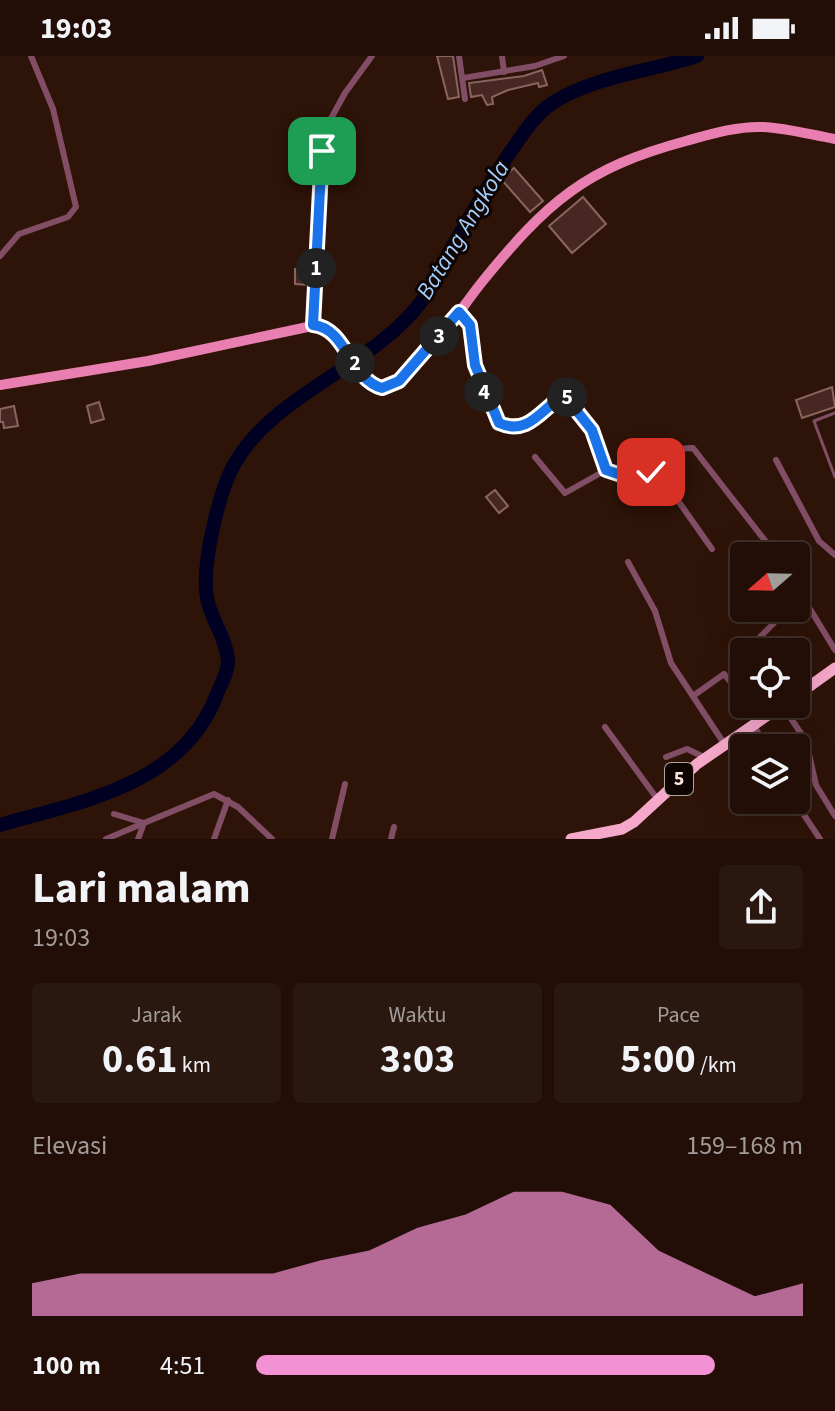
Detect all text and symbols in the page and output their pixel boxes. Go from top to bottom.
text: 19:03 [40,7,112,50]
pin [288,117,356,185]
icon: arrive [300,129,344,173]
water label: Batang Angkola [408,154,518,306]
pin: 1 [296,248,336,288]
text: 1 [310,252,322,284]
pin: 3 [419,316,459,356]
text: 3 [433,320,445,352]
pin: 2 [335,343,375,383]
text: 2 [349,347,361,379]
pin: 4 [464,372,504,412]
text: 4 [478,376,490,408]
pin: 5 [547,377,587,417]
text: 5 [561,381,573,413]
pin [617,438,685,506]
icon: check [629,450,673,494]
north arrow [730,542,810,622]
map controls [730,542,810,814]
button: locate [730,638,810,718]
button: layers [730,734,810,814]
road number: 5 [665,763,693,795]
text: Lari malam [32,857,251,920]
button: share [719,865,803,949]
text: 19:03 [32,919,90,956]
text: Jarak [131,999,182,1031]
text: Waktu [389,999,446,1031]
text: Pace [657,999,700,1031]
text: 0.61 [102,1031,177,1088]
text: 3:03 [380,1031,455,1088]
text: 5:00 [620,1031,696,1088]
text: km [177,1049,211,1081]
text: /km [696,1049,737,1081]
text: Elevasi [32,1127,107,1164]
text: 159–168 m [686,1127,803,1164]
text: 100 m [32,1347,101,1384]
text: 4:51 [160,1347,205,1384]

